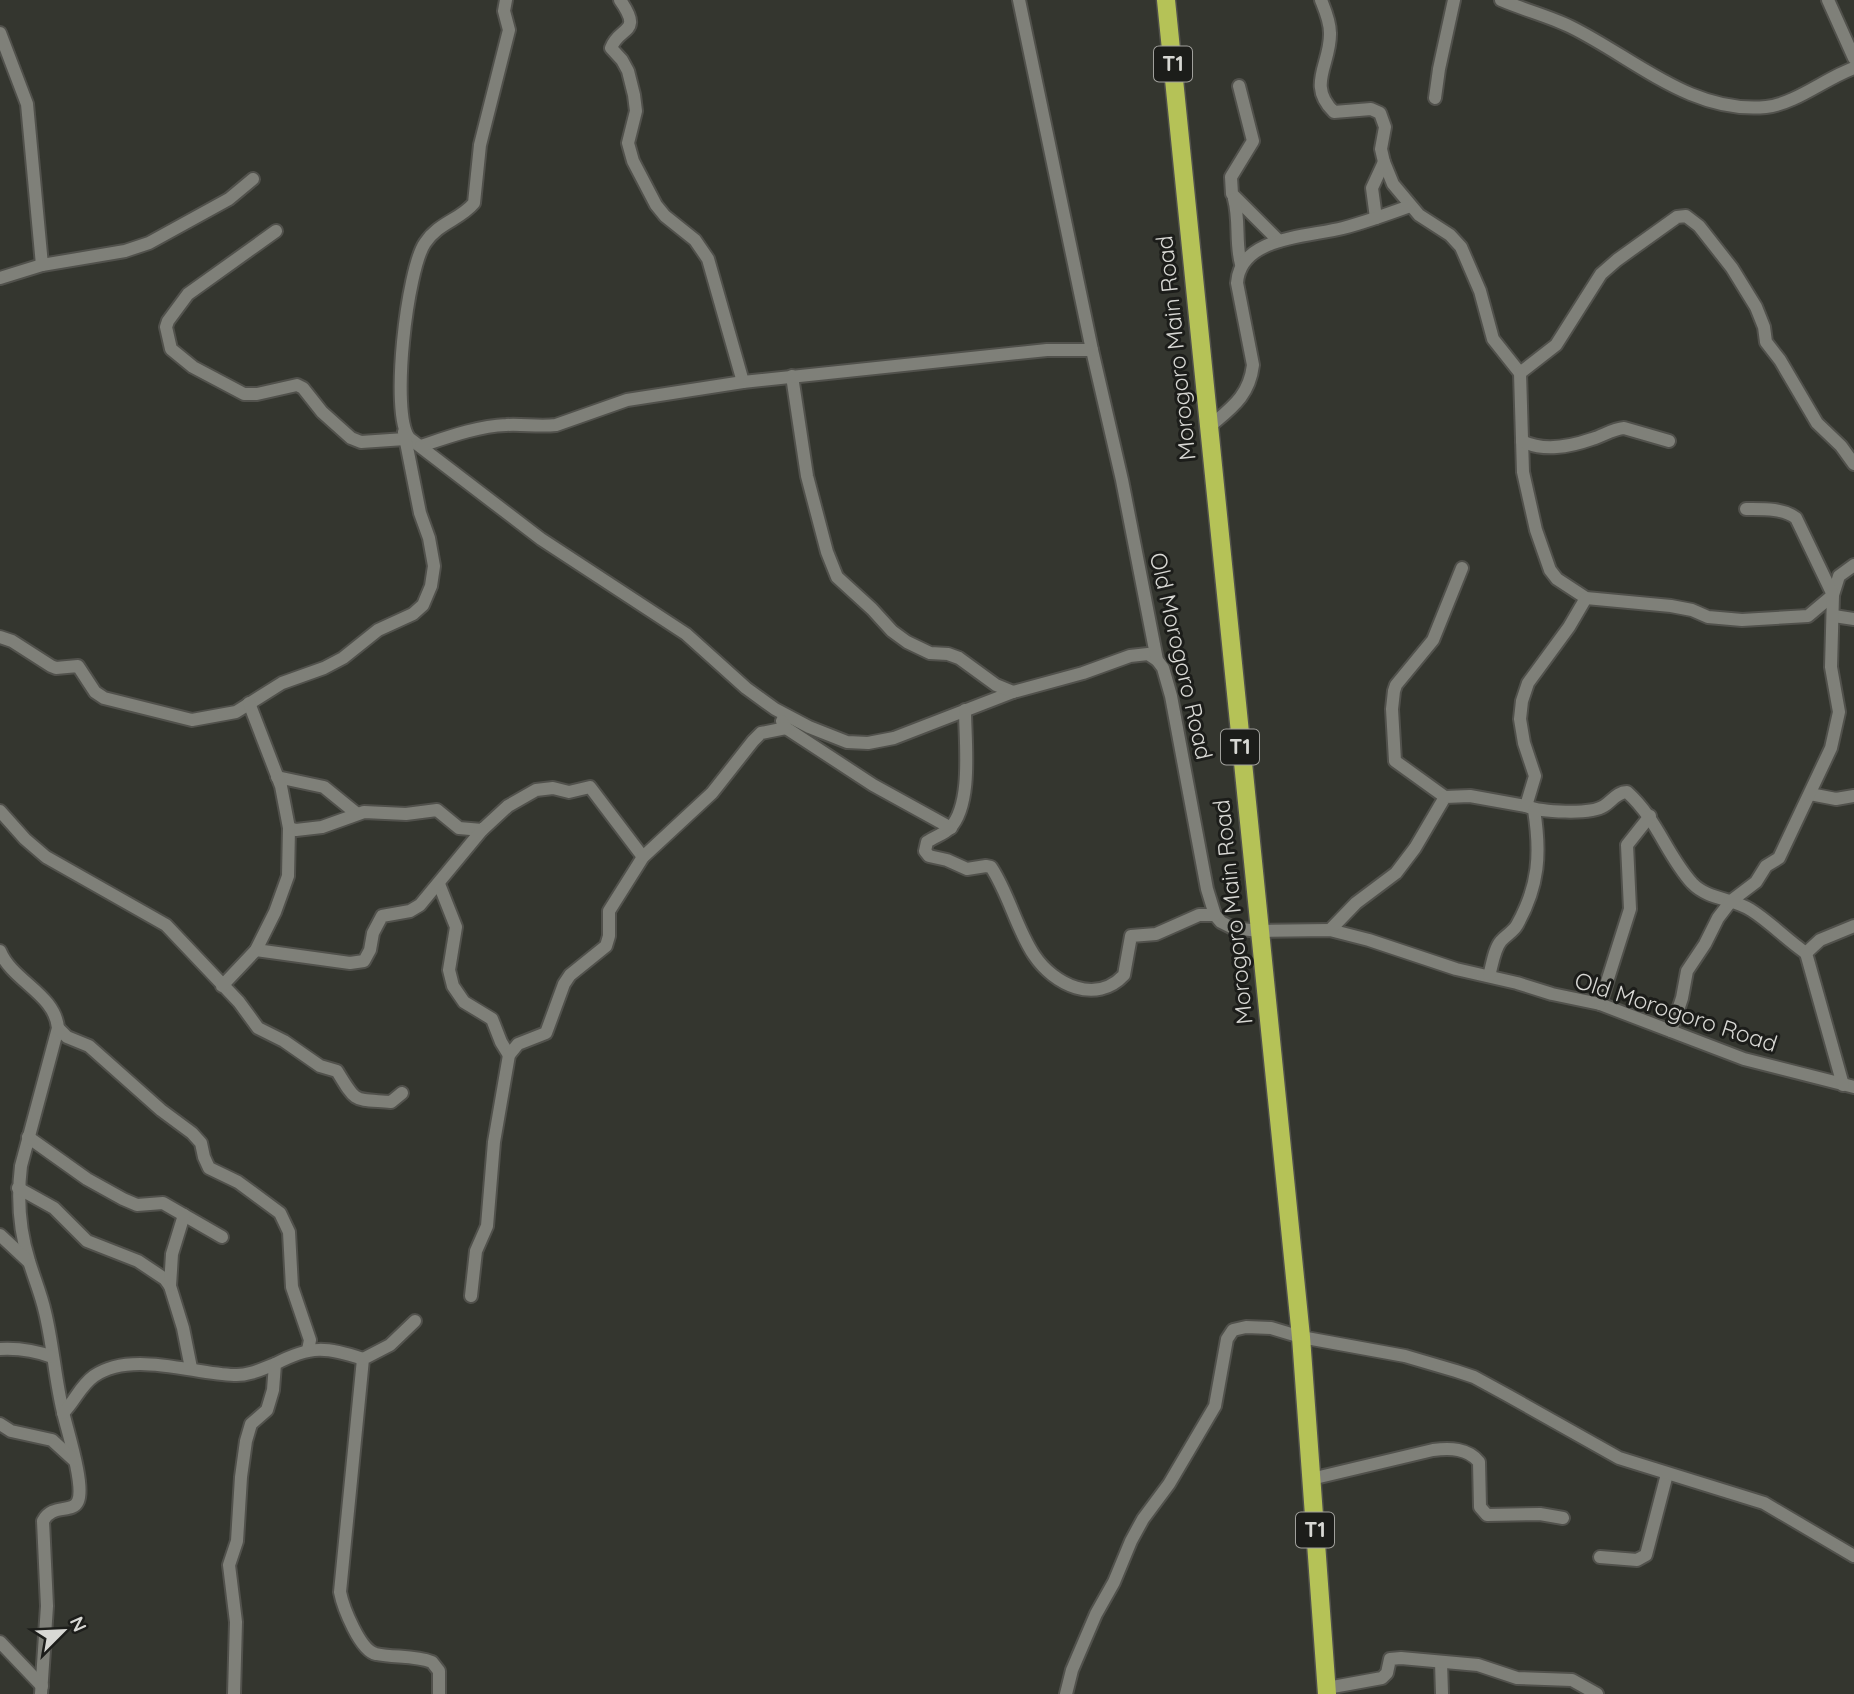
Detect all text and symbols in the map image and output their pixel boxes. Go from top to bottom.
road number: T1 [1154,46,1192,82]
street label: Morogoro Main Road [1149,234,1202,462]
street label: Old Morogoro Road [1144,550,1219,762]
road number: T1 [1221,730,1259,764]
street label: Morogoro Main Road [1206,798,1259,1026]
street label: Old Morogoro Road [1571,965,1781,1058]
road number: T1 [1296,1512,1334,1548]
north arrow [28,1596,98,1666]
text: N [65,1613,92,1635]

